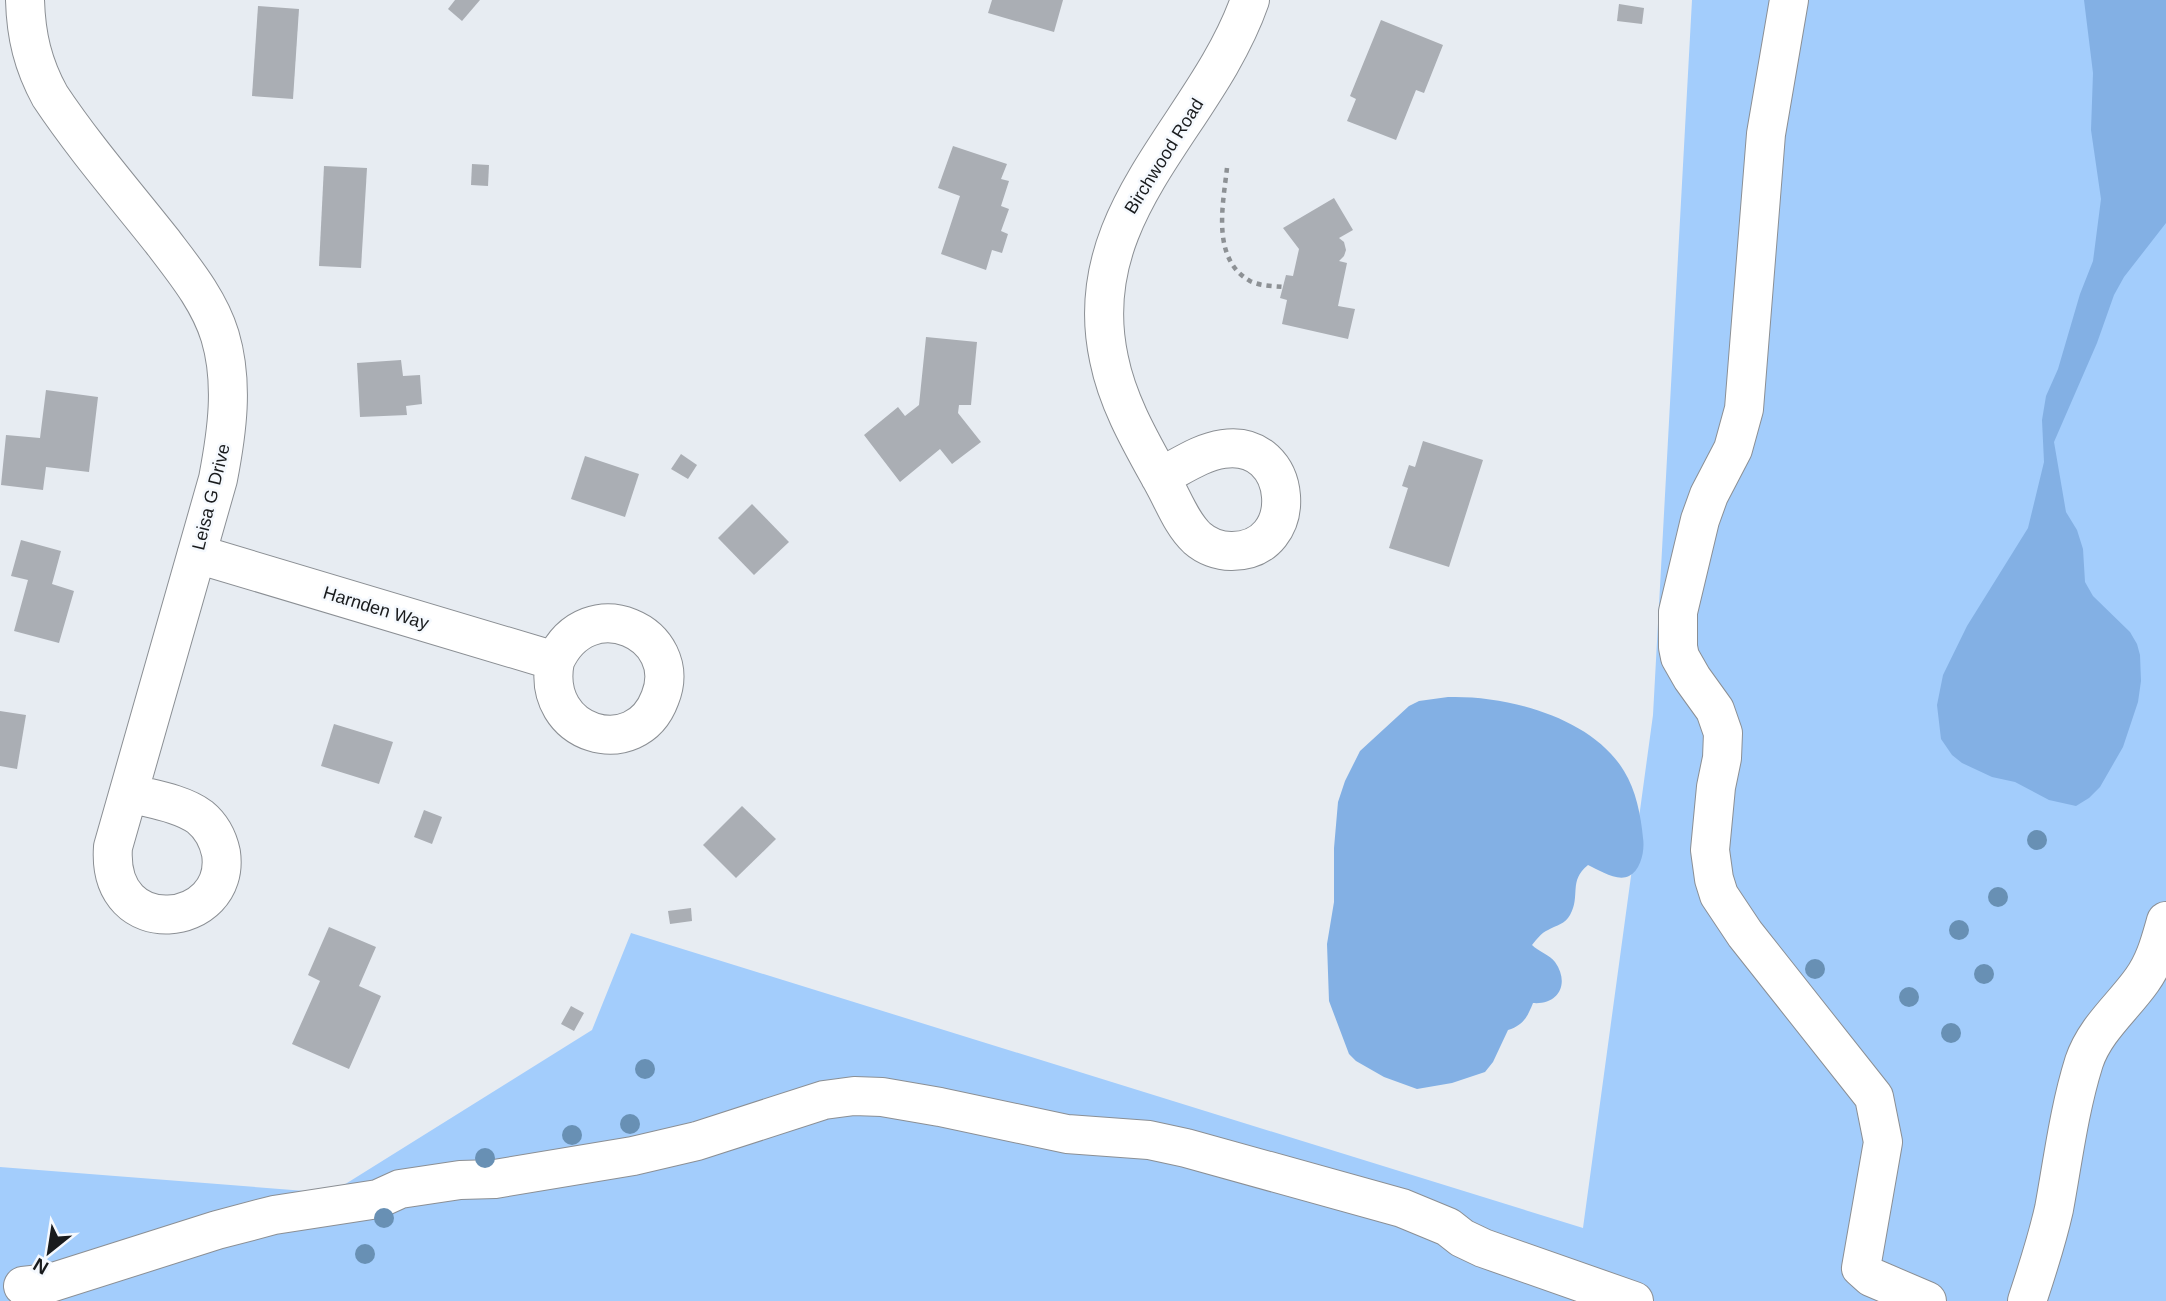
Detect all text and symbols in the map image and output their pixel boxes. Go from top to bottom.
street label: Birchwood Road [1121,95,1207,217]
street label: Leisa G Drive [188,442,234,552]
street label: Harnden Way [321,582,431,634]
north arrow [14,1217,84,1287]
text: N [30,1254,52,1279]

